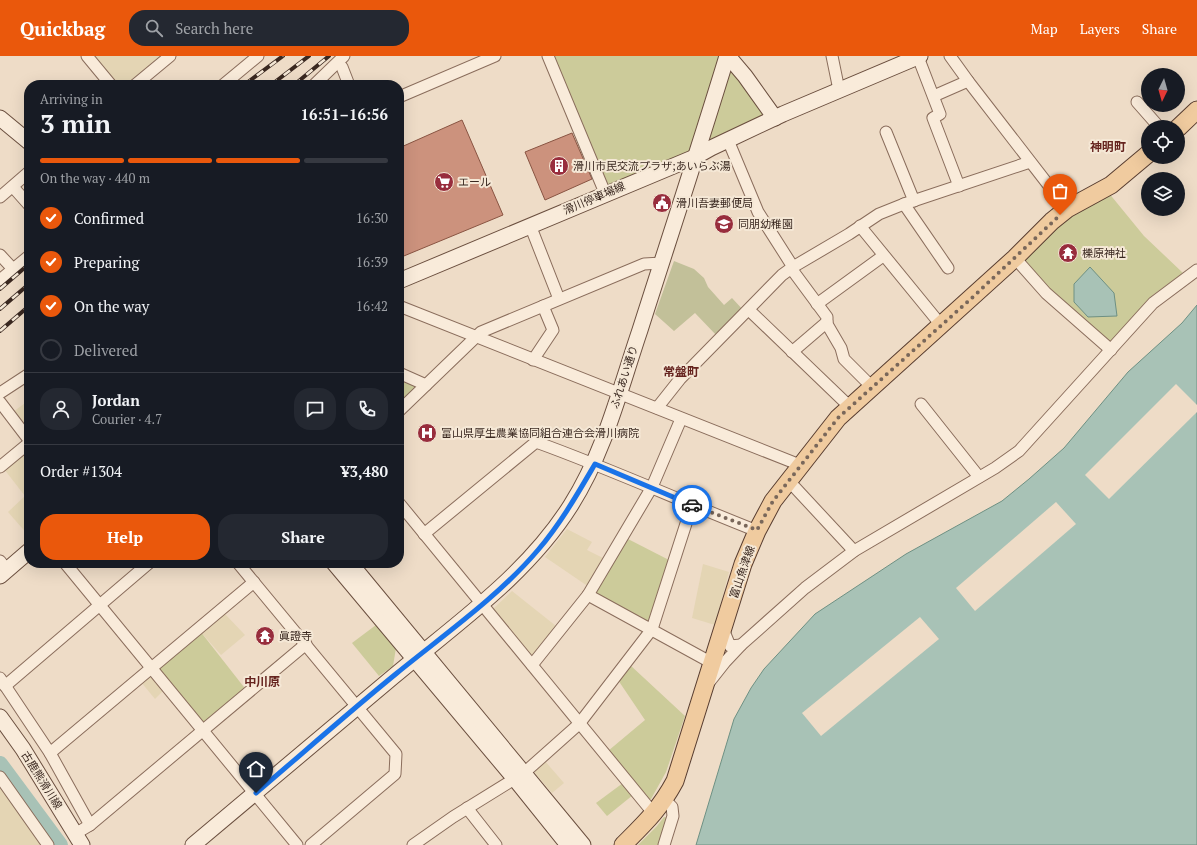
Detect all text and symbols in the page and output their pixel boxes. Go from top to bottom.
search box [129,10,409,46]
text: Quickbag [20,16,105,41]
icon: search [143,17,165,39]
text: Search here [175,18,253,38]
text: Map [1031,19,1058,38]
text: Layers [1080,19,1120,38]
text: Share [1142,19,1177,38]
north arrow [1141,68,1185,112]
map controls [1141,68,1185,216]
text: Arriving in [40,90,103,108]
text: 16:51–16:56 [301,104,388,124]
text: 3 min [40,106,111,140]
button: locate [1141,120,1185,164]
district label: 神明町 [1090,139,1126,154]
building icon: 滑川市民交流プラザ;あいらぶ湯 [548,155,570,177]
place label: 滑川市民交流プラザ;あいらぶ湯 [573,159,731,173]
text: On the way · 440 m [40,169,150,187]
supermarket icon: エール [433,171,455,193]
button: layers [1141,172,1185,216]
pin [1043,174,1077,215]
place label: エール [458,175,491,189]
street label: 滑川停車場線 [561,179,627,217]
icon: bag [1049,180,1071,202]
public building icon: 滑川吾妻郵便局 [651,192,673,214]
place label: 滑川吾妻郵便局 [676,196,753,210]
icon: check [40,207,62,229]
text: Confirmed [74,208,144,228]
text: 16:30 [356,209,388,227]
school or university icon: 同朋幼稚園 [713,213,735,235]
place label: 同朋幼稚園 [738,217,793,231]
temple icon: 櫟原神社 [1057,242,1079,264]
place label: 櫟原神社 [1082,246,1126,260]
icon: check [40,251,62,273]
text: Preparing [74,252,139,272]
text: 16:39 [356,253,388,271]
icon: check [40,295,62,317]
text: On the way [74,296,149,316]
text: 16:42 [356,297,388,315]
text: Delivered [74,340,138,360]
street label: ふれあい通り [607,343,641,411]
district label: 常盤町 [663,364,699,379]
button: person [40,388,82,430]
button: chat [294,388,336,430]
button: phone [346,388,388,430]
text: Jordan [92,390,140,410]
text: Courier · 4.7 [92,410,162,428]
hospital icon: 富山県厚生農業協同組合連合会滑川病院 [416,422,438,444]
place label: 富山県厚生農業協同組合連合会滑川病院 [441,426,639,440]
text: Order #1304 [40,461,122,481]
text: ¥3,480 [341,461,388,481]
courier [672,485,712,525]
icon: car [681,494,703,516]
button: Help [40,514,210,560]
button: Share [218,514,388,560]
street label: 富山魚津線 [726,544,758,600]
temple icon: 眞證寺 [254,625,276,647]
place label: 眞證寺 [279,629,312,643]
district label: 中川原 [244,674,280,689]
street label: 古鹿熊滑川線 [19,748,65,812]
pin [239,752,273,793]
icon: home [245,758,267,780]

